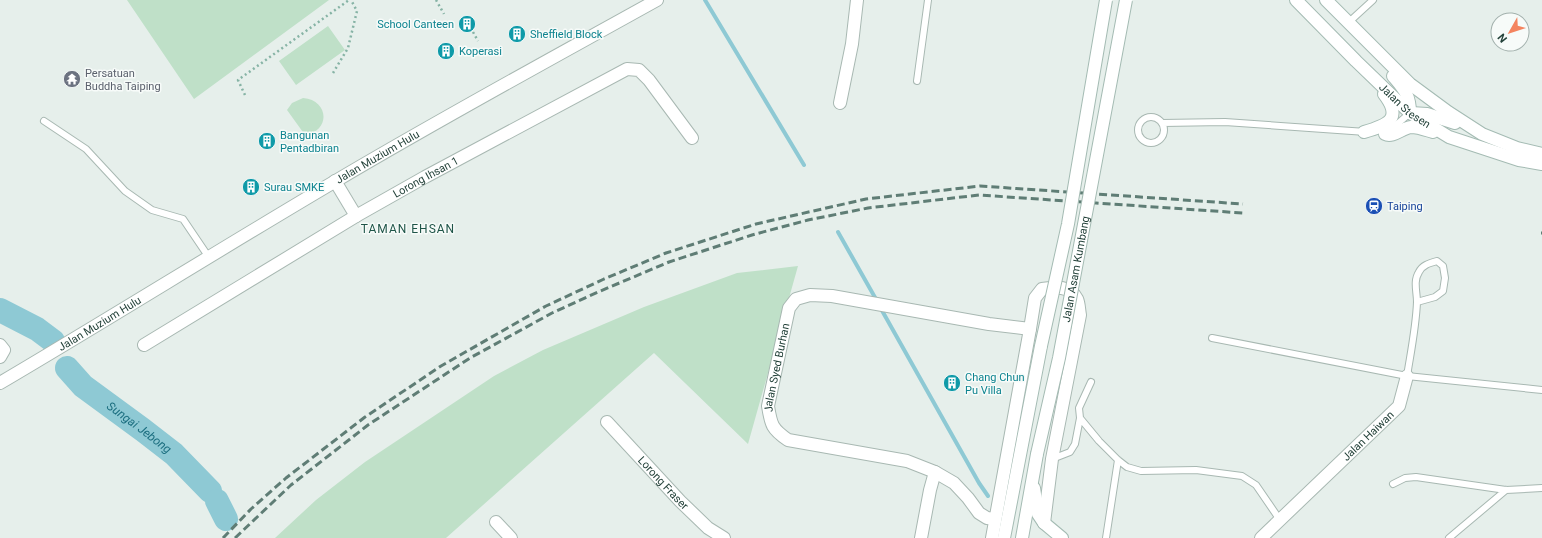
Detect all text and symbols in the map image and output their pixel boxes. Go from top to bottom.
north arrow [1490,12,1530,52]
building icon: School Canteen [457,14,477,34]
place label: School Canteen [377,18,454,31]
building icon: Sheffield Block [507,24,527,44]
place label: Sheffield Block [530,28,603,41]
text: N [1495,31,1510,45]
building icon: Koperasi [436,41,456,61]
place label: Koperasi [459,45,502,58]
place label: Persatuan Buddha Taiping [85,67,161,93]
temple icon: Persatuan Buddha Taiping [62,69,82,89]
street label: Jalan Stesen [1376,81,1433,131]
street label: Jalan Muzium Hulu [333,128,422,187]
place label: Bangunan Pentadbiran [280,129,339,155]
building icon: Bangunan Pentadbiran [257,131,277,151]
street label: Lorong Ihsan 1 [391,154,461,201]
building icon: Surau SMKE [241,177,261,197]
place label: Surau SMKE [264,181,324,194]
station icon: Taiping [1364,196,1384,216]
place label: Taiping [1387,200,1423,213]
street label: Jalan Asam Kumbang [1060,215,1092,323]
district label: TAMAN EHSAN [361,222,455,236]
street label: Jalan Muzium Hulu [56,294,144,354]
street label: Jalan Syed Burhan [762,322,793,413]
place label: Chang Chun Pu Villa [965,371,1025,397]
building icon: Chang Chun Pu Villa [942,373,962,393]
water label: Sungai Jebong [104,399,175,457]
street label: Jalan Haiwan [1340,408,1397,464]
street label: Lorong Fraser [635,454,691,513]

